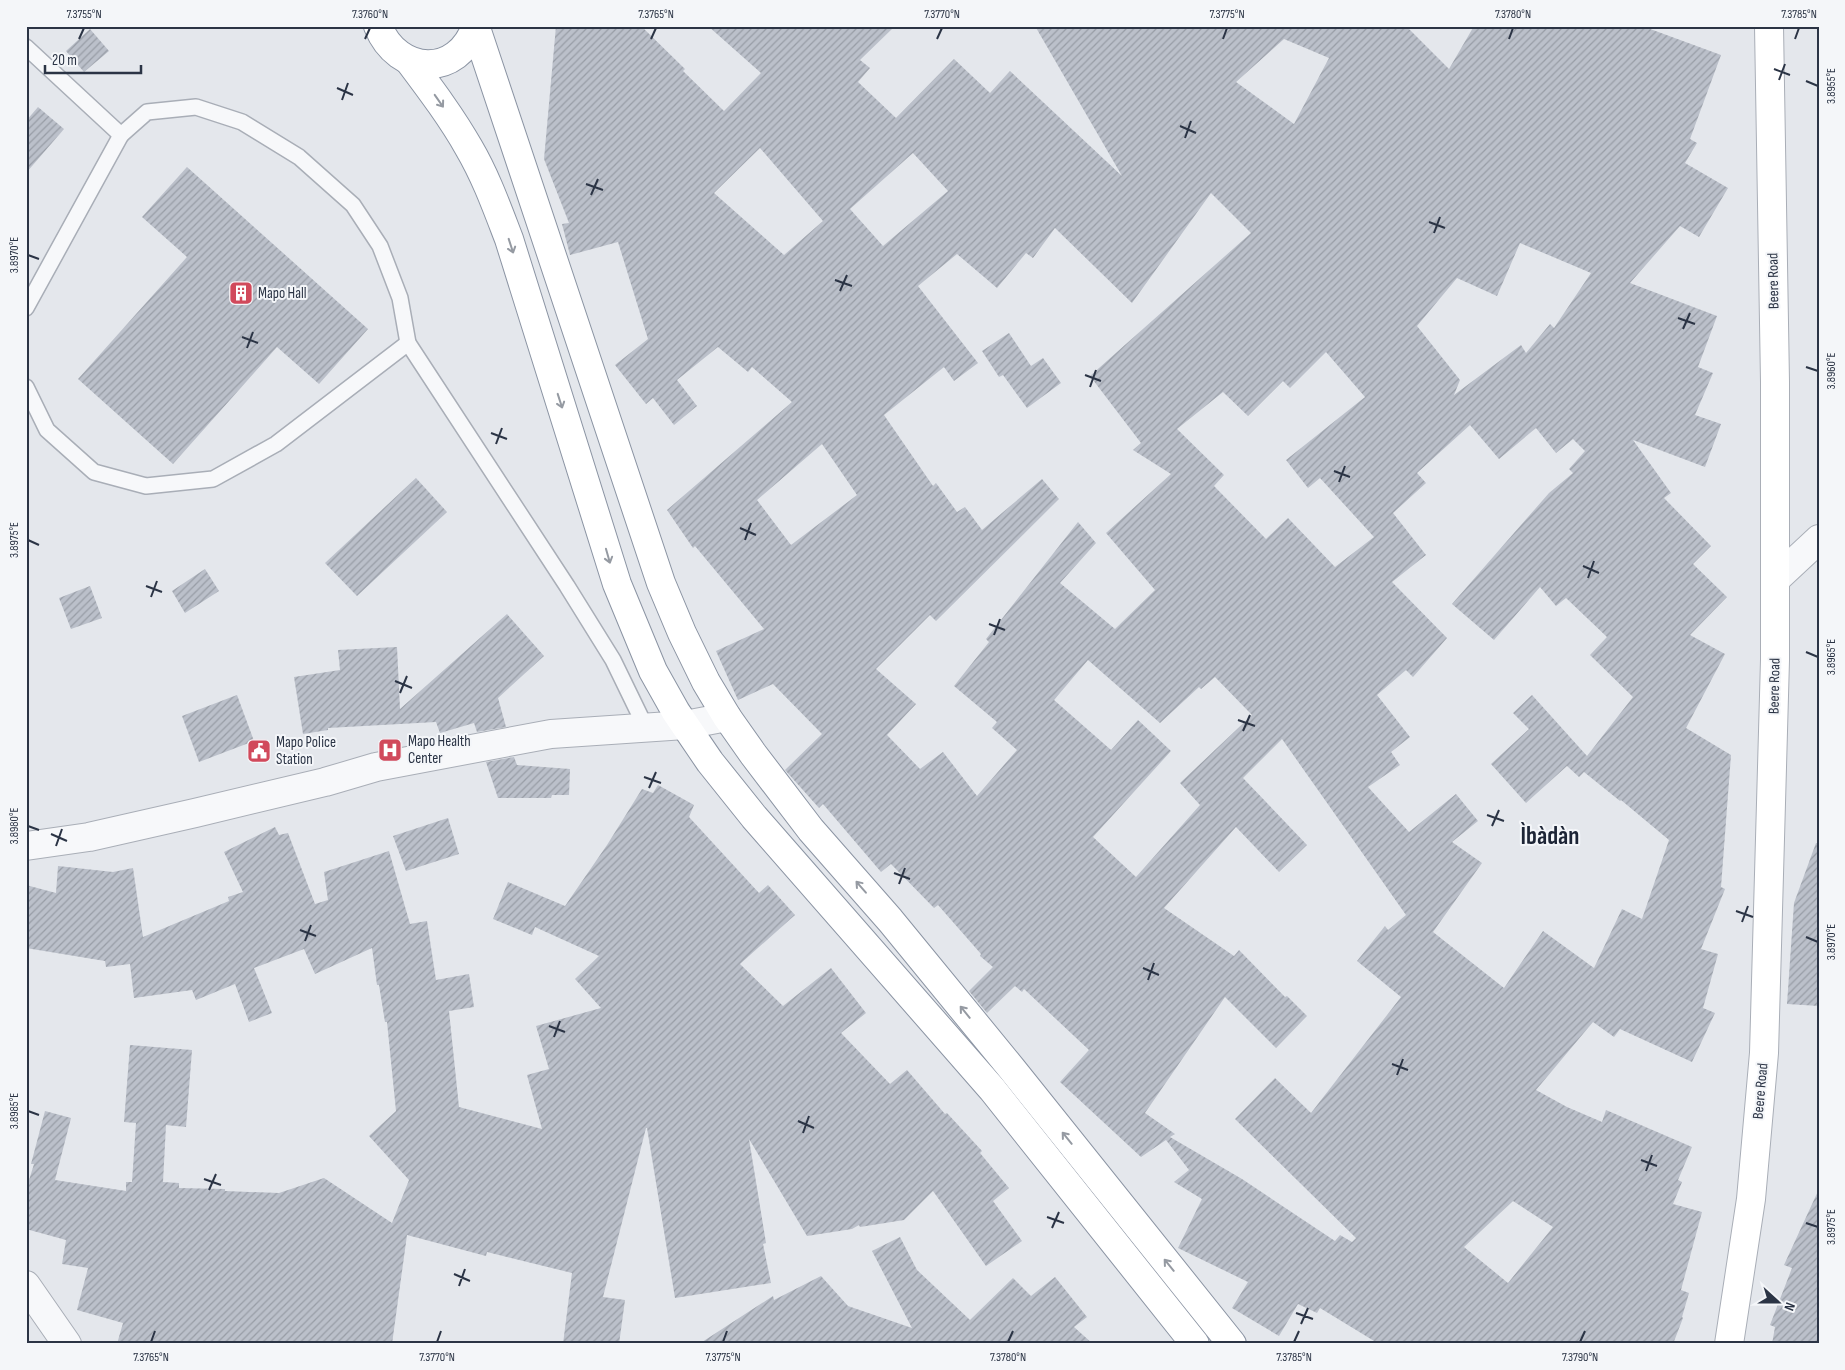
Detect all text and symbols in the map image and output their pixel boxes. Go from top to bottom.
text: 7.3755°N [66,7,102,22]
text: 7.3760°N [352,7,388,22]
text: 7.3765°N [638,7,674,22]
text: 7.3770°N [924,7,960,22]
text: 7.3775°N [1209,7,1245,22]
text: 7.3780°N [1495,7,1531,22]
text: 7.3785°N [1781,7,1817,22]
scale bar [45,42,141,74]
text: 20 m [52,51,77,70]
text: 3.8955°E [1824,68,1839,104]
one-way arrow [434,94,444,108]
text: 3.8970°E [7,237,22,273]
one-way arrow [507,238,516,253]
street label: Beere Road [1764,253,1783,309]
building icon: Mapo Hall [228,280,254,306]
place label: Mapo Hall [258,284,306,303]
text: 3.8960°E [1824,352,1839,389]
one-way arrow [556,393,566,409]
text: 3.8975°E [7,522,22,558]
one-way arrow [604,548,614,564]
text: 3.8965°E [1824,639,1839,675]
street label: Beere Road [1765,658,1784,714]
place label: Mapo Health Center [408,732,471,768]
place label: Mapo Police Station [276,733,336,769]
hospital icon: Mapo Health Center [377,737,403,763]
public building icon: Mapo Police Station [246,738,272,764]
text: 3.8980°E [7,807,22,844]
district label: Ìbàdàn [1521,821,1579,852]
one-way arrow [855,880,867,893]
text: 3.8970°E [1824,924,1839,960]
one-way arrow [959,1005,971,1018]
street label: Beere Road [1749,1062,1772,1120]
text: 3.8985°E [7,1093,22,1129]
one-way arrow [1062,1132,1073,1145]
text: 3.8975°E [1824,1209,1839,1245]
one-way arrow [1163,1259,1174,1272]
north arrow [1752,1278,1802,1328]
text: N [1780,1300,1799,1313]
text: 7.3765°N [133,1350,169,1365]
text: 7.3770°N [419,1350,455,1365]
text: 7.3775°N [705,1350,741,1365]
text: 7.3780°N [990,1350,1026,1365]
text: 7.3785°N [1276,1350,1312,1365]
text: 7.3790°N [1562,1350,1598,1365]

